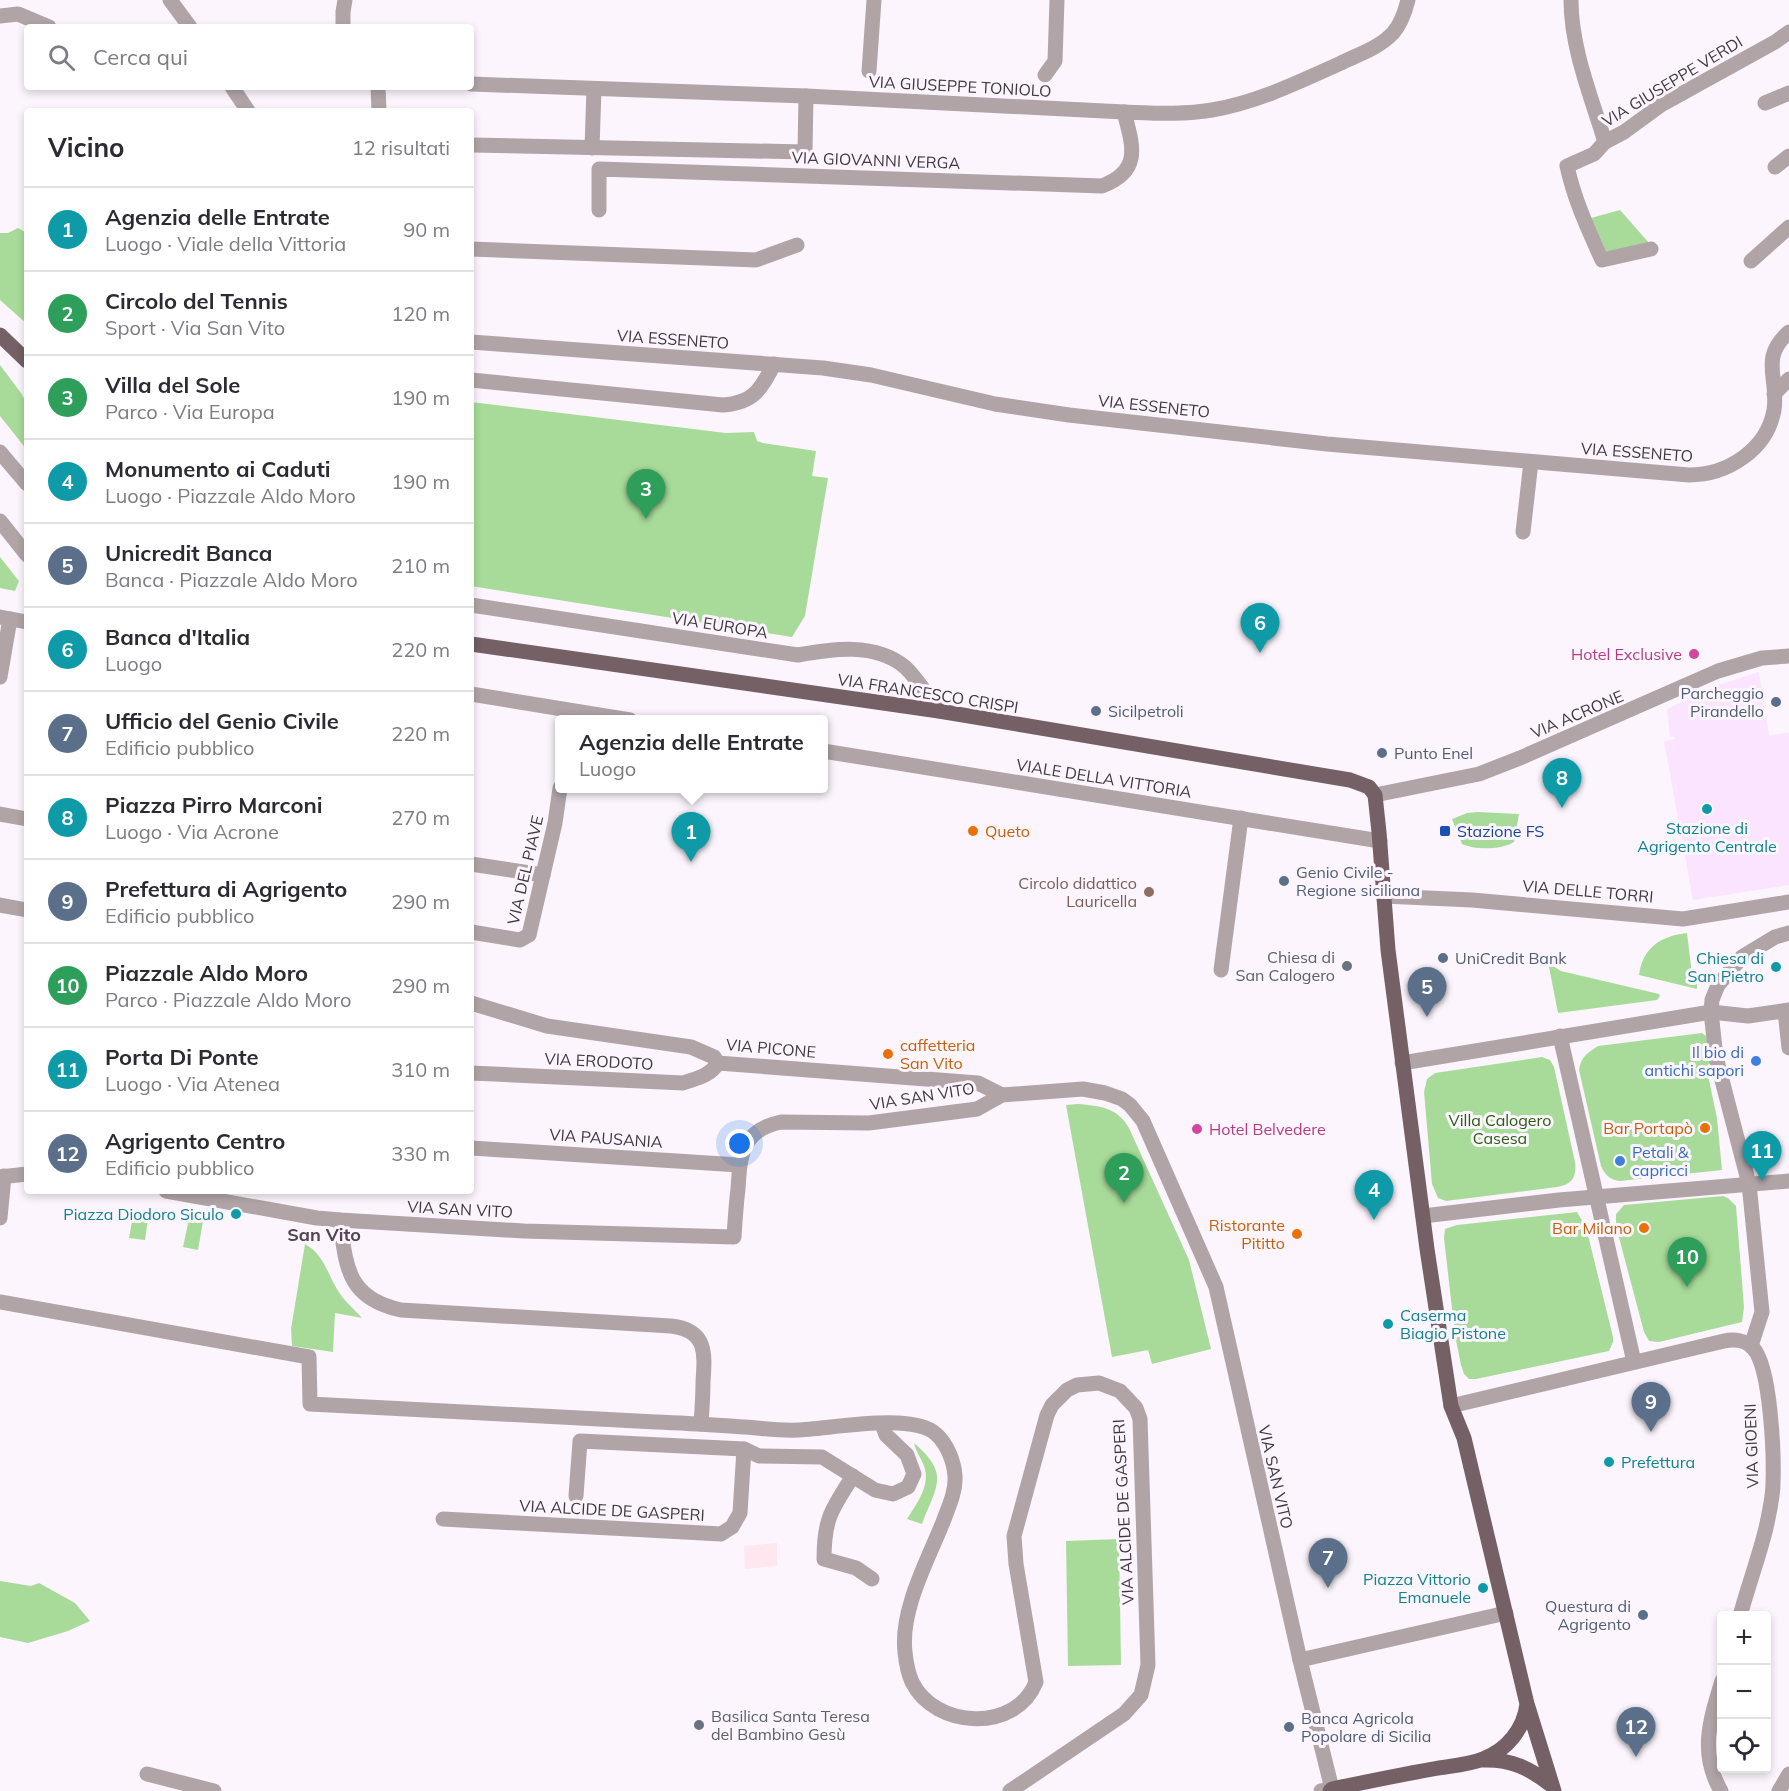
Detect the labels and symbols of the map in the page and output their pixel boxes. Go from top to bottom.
street label: VIA GIUSEPPE VERDI [1598,31,1746,131]
street label: VIA GIUSEPPE TONIOLO [868,71,1052,101]
street label: VIA GIOVANNI VERGA [791,147,961,173]
street label: VIA ESSENETO [616,325,730,353]
street label: VIA ESSENETO [1097,390,1211,422]
street label: VIA ESSENETO [1580,438,1694,466]
pin: 3 [626,470,666,519]
pin: 6 [1240,604,1280,653]
street label: VIA EUROPA [671,608,770,642]
place label: Hotel Exclusive [1571,644,1682,664]
marker: Hotel Exclusive [1687,647,1701,661]
street label: VIA FRANCESCO CRISPI [836,669,1020,717]
place label: Parcheggio Pirandello [1680,683,1764,721]
street label: VIA ACRONE [1528,686,1626,742]
marker: Parcheggio Pirandello [1769,695,1783,709]
place label: Sicilpetroli [1108,701,1184,721]
marker: Sicilpetroli [1089,704,1103,718]
place label: Punto Enel [1394,743,1473,763]
marker: Punto Enel [1375,746,1389,760]
street label: VIALE DELLA VITTORIA [1015,754,1193,802]
pin: 8 [1542,758,1582,808]
marker: Stazione di Agrigento Centrale [1700,802,1714,816]
pin: 1 [672,812,710,862]
street label: VIA DEL PIAVE [503,813,547,927]
place label: Stazione di Agrigento Centrale [1637,818,1777,856]
place label: Queto [985,821,1030,841]
place label: Stazione FS [1457,821,1544,841]
marker: Queto [966,824,980,838]
marker: Stazione FS [1438,824,1452,838]
place label: Genio Civile - Regione siciliana [1296,862,1420,900]
place label: Circolo didattico Lauricella [1018,873,1137,911]
marker: Genio Civile - Regione siciliana [1277,874,1291,888]
street label: VIA DELLE TORRI [1522,875,1654,907]
marker: Circolo didattico Lauricella [1142,885,1156,899]
place label: Chiesa di San Calogero [1235,947,1335,985]
place label: UniCredit Bank [1455,948,1567,968]
place label: Chiesa di San Pietro [1688,948,1764,986]
marker: UniCredit Bank [1436,951,1450,965]
marker: Chiesa di San Calogero [1340,959,1354,973]
marker: Chiesa di San Pietro [1769,960,1783,974]
pin: 5 [1408,968,1446,1017]
street label: VIA PICONE [725,1034,817,1062]
place label: caffetteria San Vito [900,1035,975,1073]
place label: Il bio di antichi sapori [1644,1042,1744,1080]
marker: caffetteria San Vito [881,1047,895,1061]
street label: VIA ERODOTO [544,1048,654,1074]
marker: Il bio di antichi sapori [1749,1054,1763,1068]
street label: VIA SAN VITO [868,1078,976,1114]
park label: Villa Calogero Casesa [1449,1110,1551,1148]
place label: Bar Portapò [1603,1118,1693,1138]
place label: Hotel Belvedere [1209,1119,1326,1139]
marker: Bar Portapò [1698,1121,1712,1135]
marker: Hotel Belvedere [1190,1122,1204,1136]
street label: VIA PAUSANIA [549,1124,664,1152]
your location [725,1129,754,1158]
pin: 11 [1742,1132,1782,1181]
place label: Petali & capricci [1632,1142,1689,1180]
pin: 2 [1104,1154,1144,1203]
marker: Petali & capricci [1613,1154,1627,1168]
pin: 4 [1354,1170,1394,1220]
street label: VIA SAN VITO [407,1196,513,1222]
place label: Piazza Diodoro Siculo [63,1204,224,1224]
marker: Piazza Diodoro Siculo [229,1207,243,1221]
place label: Ristorante Pititto [1209,1215,1285,1253]
place label: Bar Milano [1552,1218,1632,1238]
marker: Bar Milano [1637,1221,1651,1235]
district label: San Vito [287,1223,361,1246]
marker: Ristorante Pititto [1290,1227,1304,1241]
pin: 10 [1668,1238,1706,1287]
place label: Caserma Biagio Pistone [1400,1305,1506,1343]
marker: Caserma Biagio Pistone [1381,1317,1395,1331]
pin: 9 [1632,1382,1670,1432]
street label: VIA GIOENI [1740,1403,1762,1489]
street label: VIA ALCIDE DE GASPERI [1108,1419,1138,1605]
street label: VIA SAN VITO [1254,1423,1298,1531]
place label: Prefettura [1621,1452,1695,1472]
marker: Prefettura [1602,1455,1616,1469]
street label: VIA ALCIDE DE GASPERI [519,1495,705,1525]
pin: 7 [1308,1538,1348,1588]
place label: Piazza Vittorio Emanuele [1363,1569,1471,1607]
marker: Piazza Vittorio Emanuele [1476,1581,1490,1595]
place label: Questura di Agrigento [1545,1596,1631,1634]
marker: Questura di Agrigento [1636,1608,1650,1622]
place label: Basilica Santa Teresa del Bambino Gesù [711,1706,870,1744]
place label: Banca Agricola Popolare di Sicilia [1301,1708,1431,1746]
pin: 12 [1616,1708,1656,1757]
marker: Basilica Santa Teresa del Bambino Gesù [692,1718,706,1732]
marker: Banca Agricola Popolare di Sicilia [1282,1720,1296,1734]

